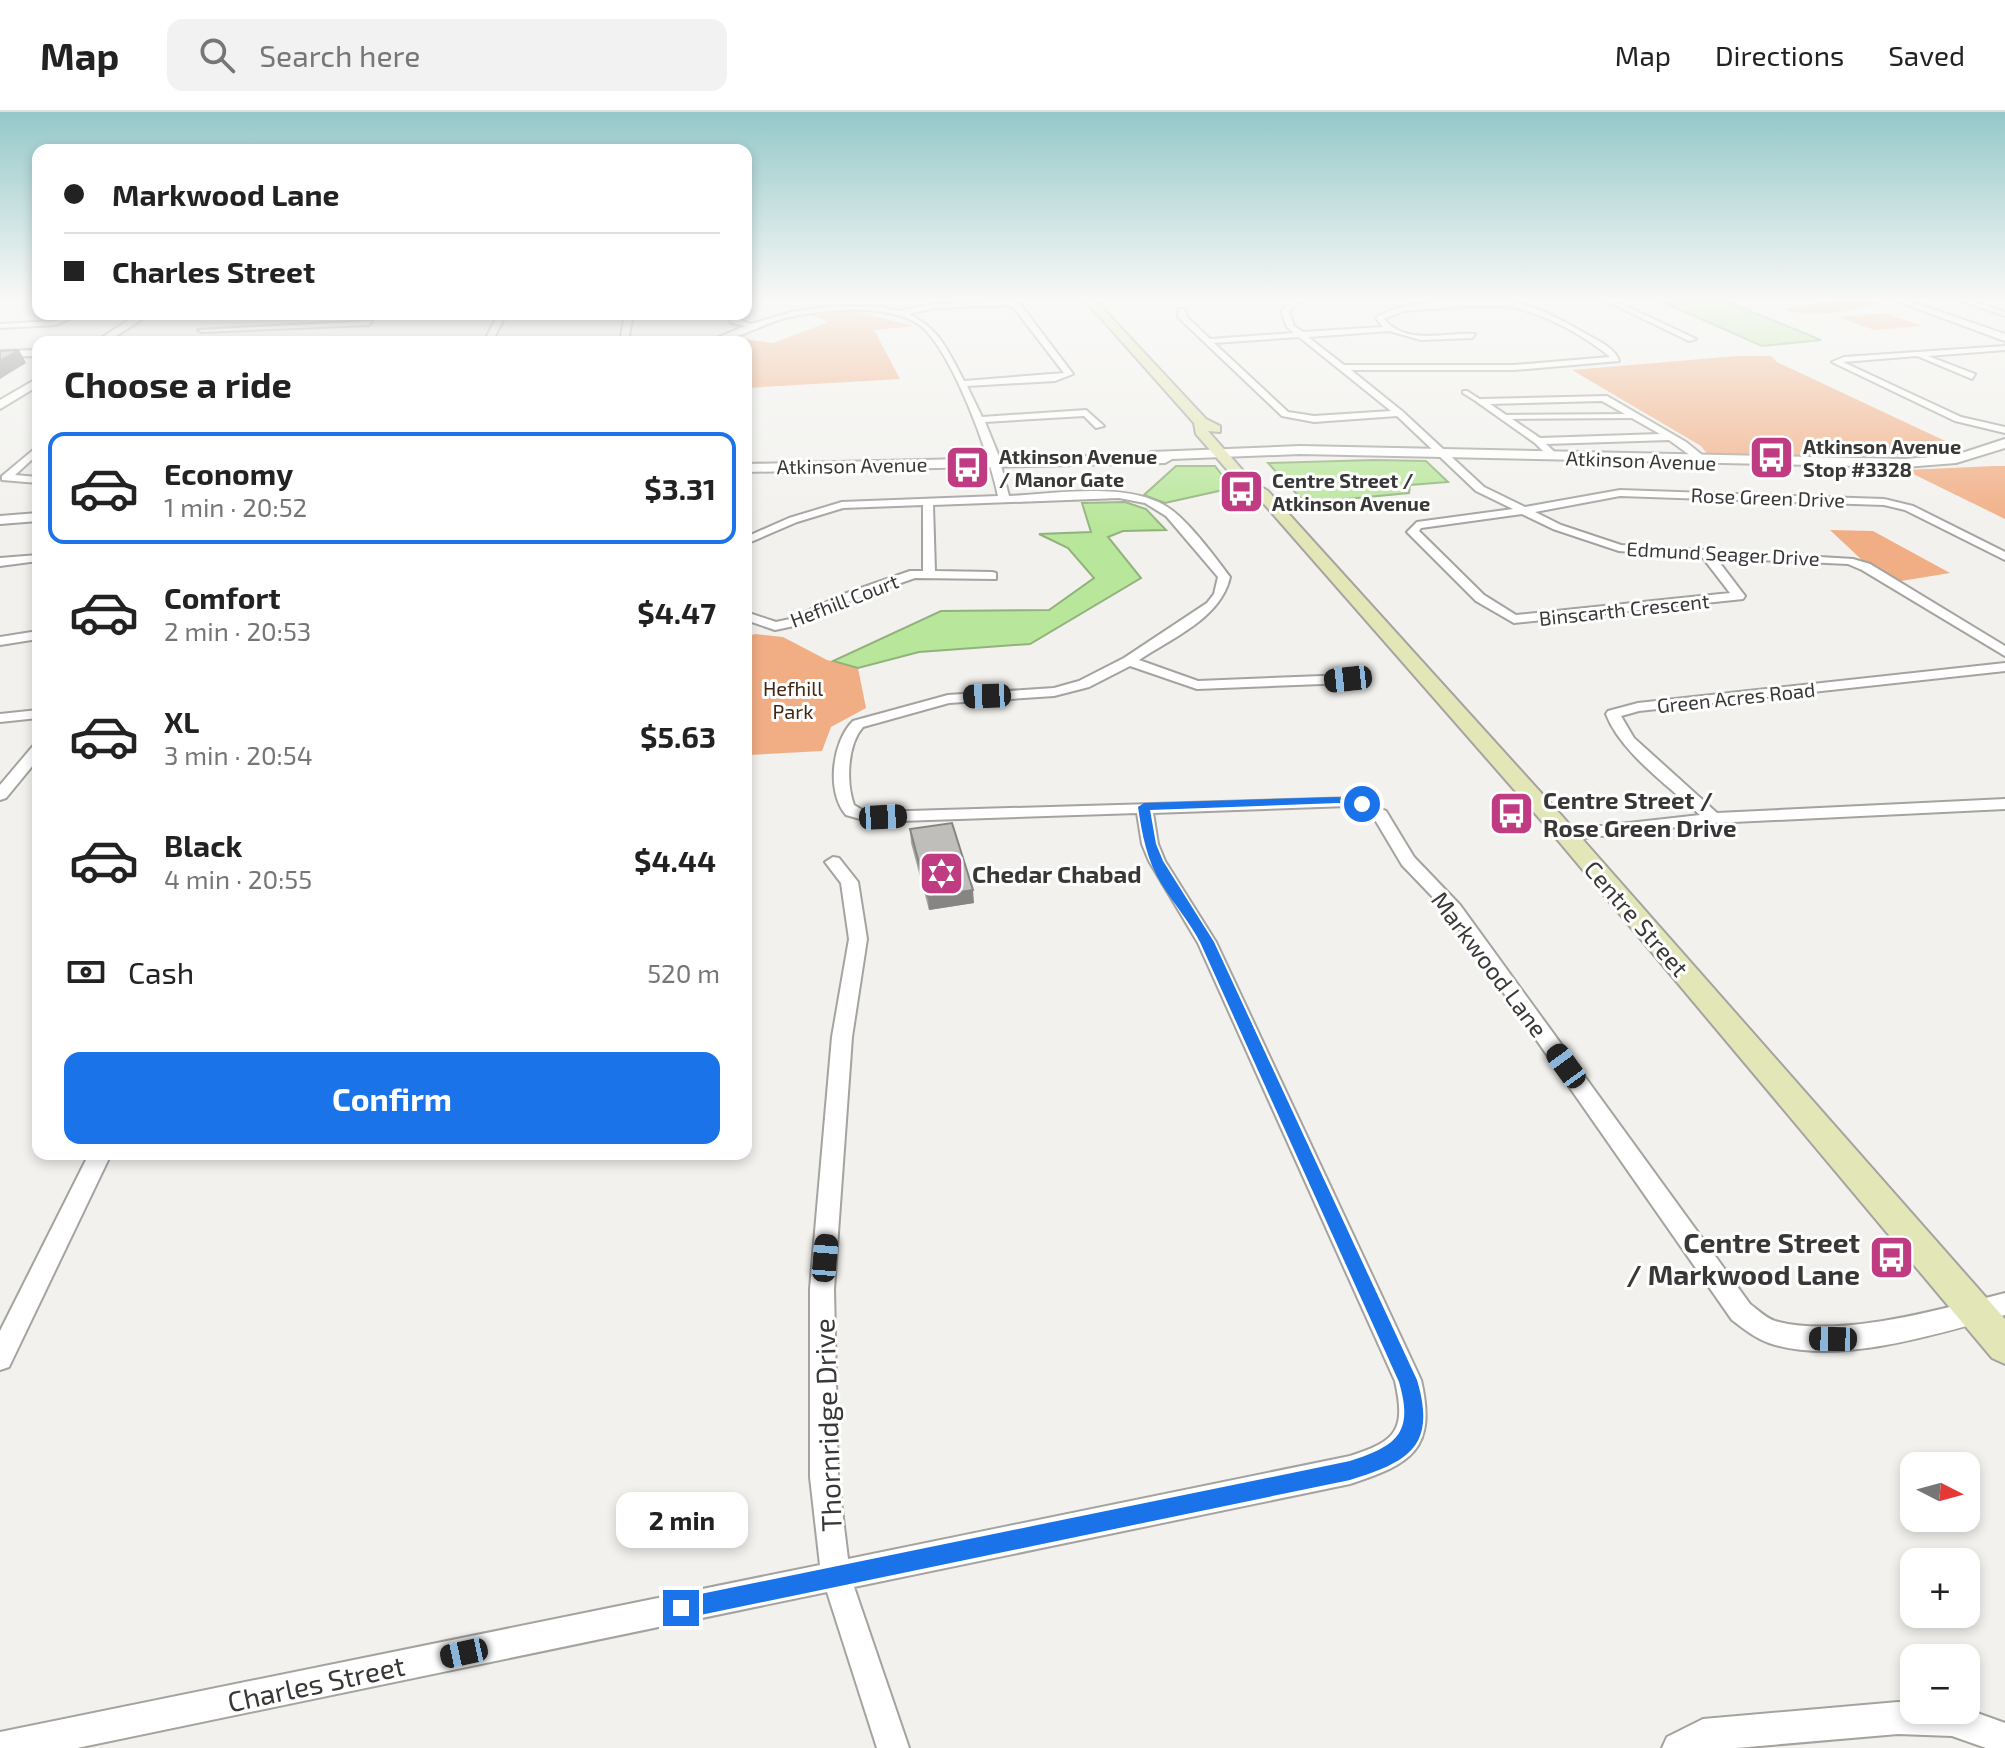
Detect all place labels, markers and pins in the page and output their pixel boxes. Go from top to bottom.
bus stop icon: Atkinson Avenue Stop #3328 [1748,434,1796,482]
place label: Atkinson Avenue Stop #3328 [1803,434,1961,481]
bus stop icon: Atkinson Avenue / Manor Gate [944,443,992,491]
place label: Atkinson Avenue / Manor Gate [999,444,1157,491]
bus stop icon: Centre Street / Atkinson Avenue [1217,467,1265,515]
place label: Centre Street / Atkinson Avenue [1272,468,1430,515]
place label: Centre Street / Rose Green Drive [1543,785,1736,842]
bus stop icon: Centre Street / Rose Green Drive [1488,789,1536,837]
synagogue icon: Chedar Chabad [917,849,965,897]
place label: Chedar Chabad [972,859,1142,888]
place label: Centre Street / Markwood Lane [1626,1225,1860,1291]
bus stop icon: Centre Street / Markwood Lane [1867,1234,1915,1282]

